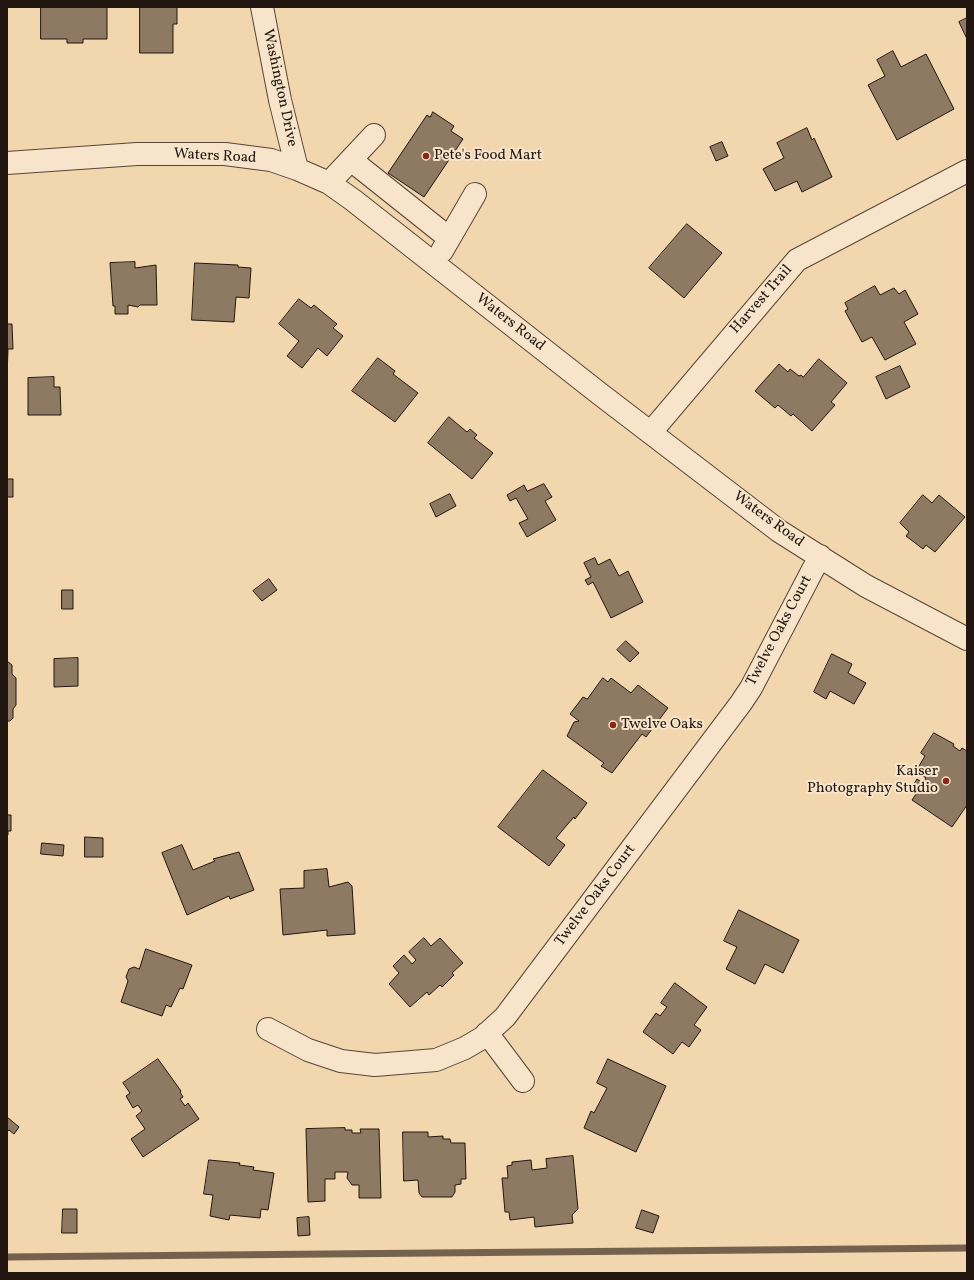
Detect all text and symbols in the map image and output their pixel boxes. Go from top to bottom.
street label: Washington Drive [258,28,300,148]
street label: Waters Road [173,146,257,168]
place label: Pete's Food Mart [434,147,542,165]
marker: Pete's Food Mart [421,151,431,161]
street label: Harvest Trail [727,262,797,338]
street label: Waters Road [472,290,548,356]
street label: Waters Road [729,488,807,552]
street label: Twelve Oaks Court [743,573,817,689]
place label: Twelve Oaks [621,716,703,734]
marker: Twelve Oaks [608,720,618,730]
place label: Kaiser Photography Studio [807,763,938,798]
marker: Kaiser Photography Studio [941,776,951,786]
street label: Twelve Oaks Court [552,842,640,950]

